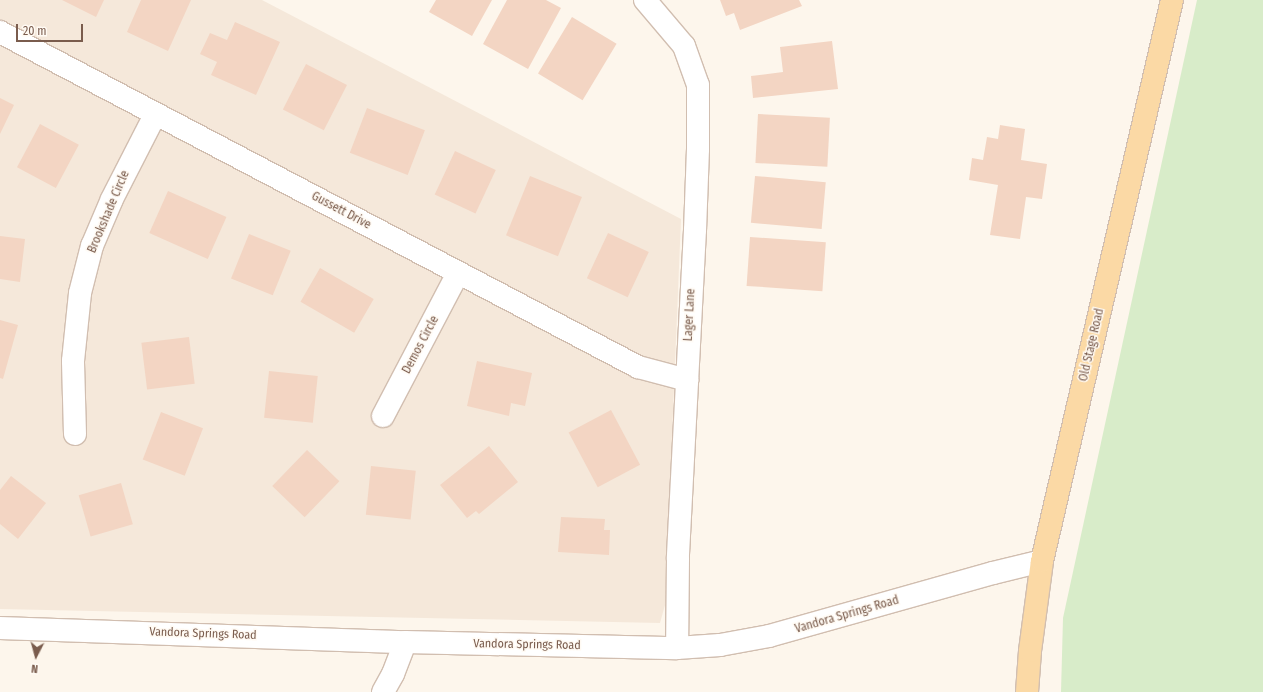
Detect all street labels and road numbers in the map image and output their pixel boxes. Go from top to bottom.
street label: Brookshade Circle [85,169,133,255]
street label: Gussett Drive [309,189,373,233]
street label: Lager Lane [681,288,699,342]
street label: Old Stage Road [1077,307,1107,383]
street label: Demos Circle [400,314,442,376]
street label: Vandora Springs Road [793,593,901,637]
street label: Vandora Springs Road [149,625,257,643]
street label: Vandora Springs Road [473,637,581,653]

